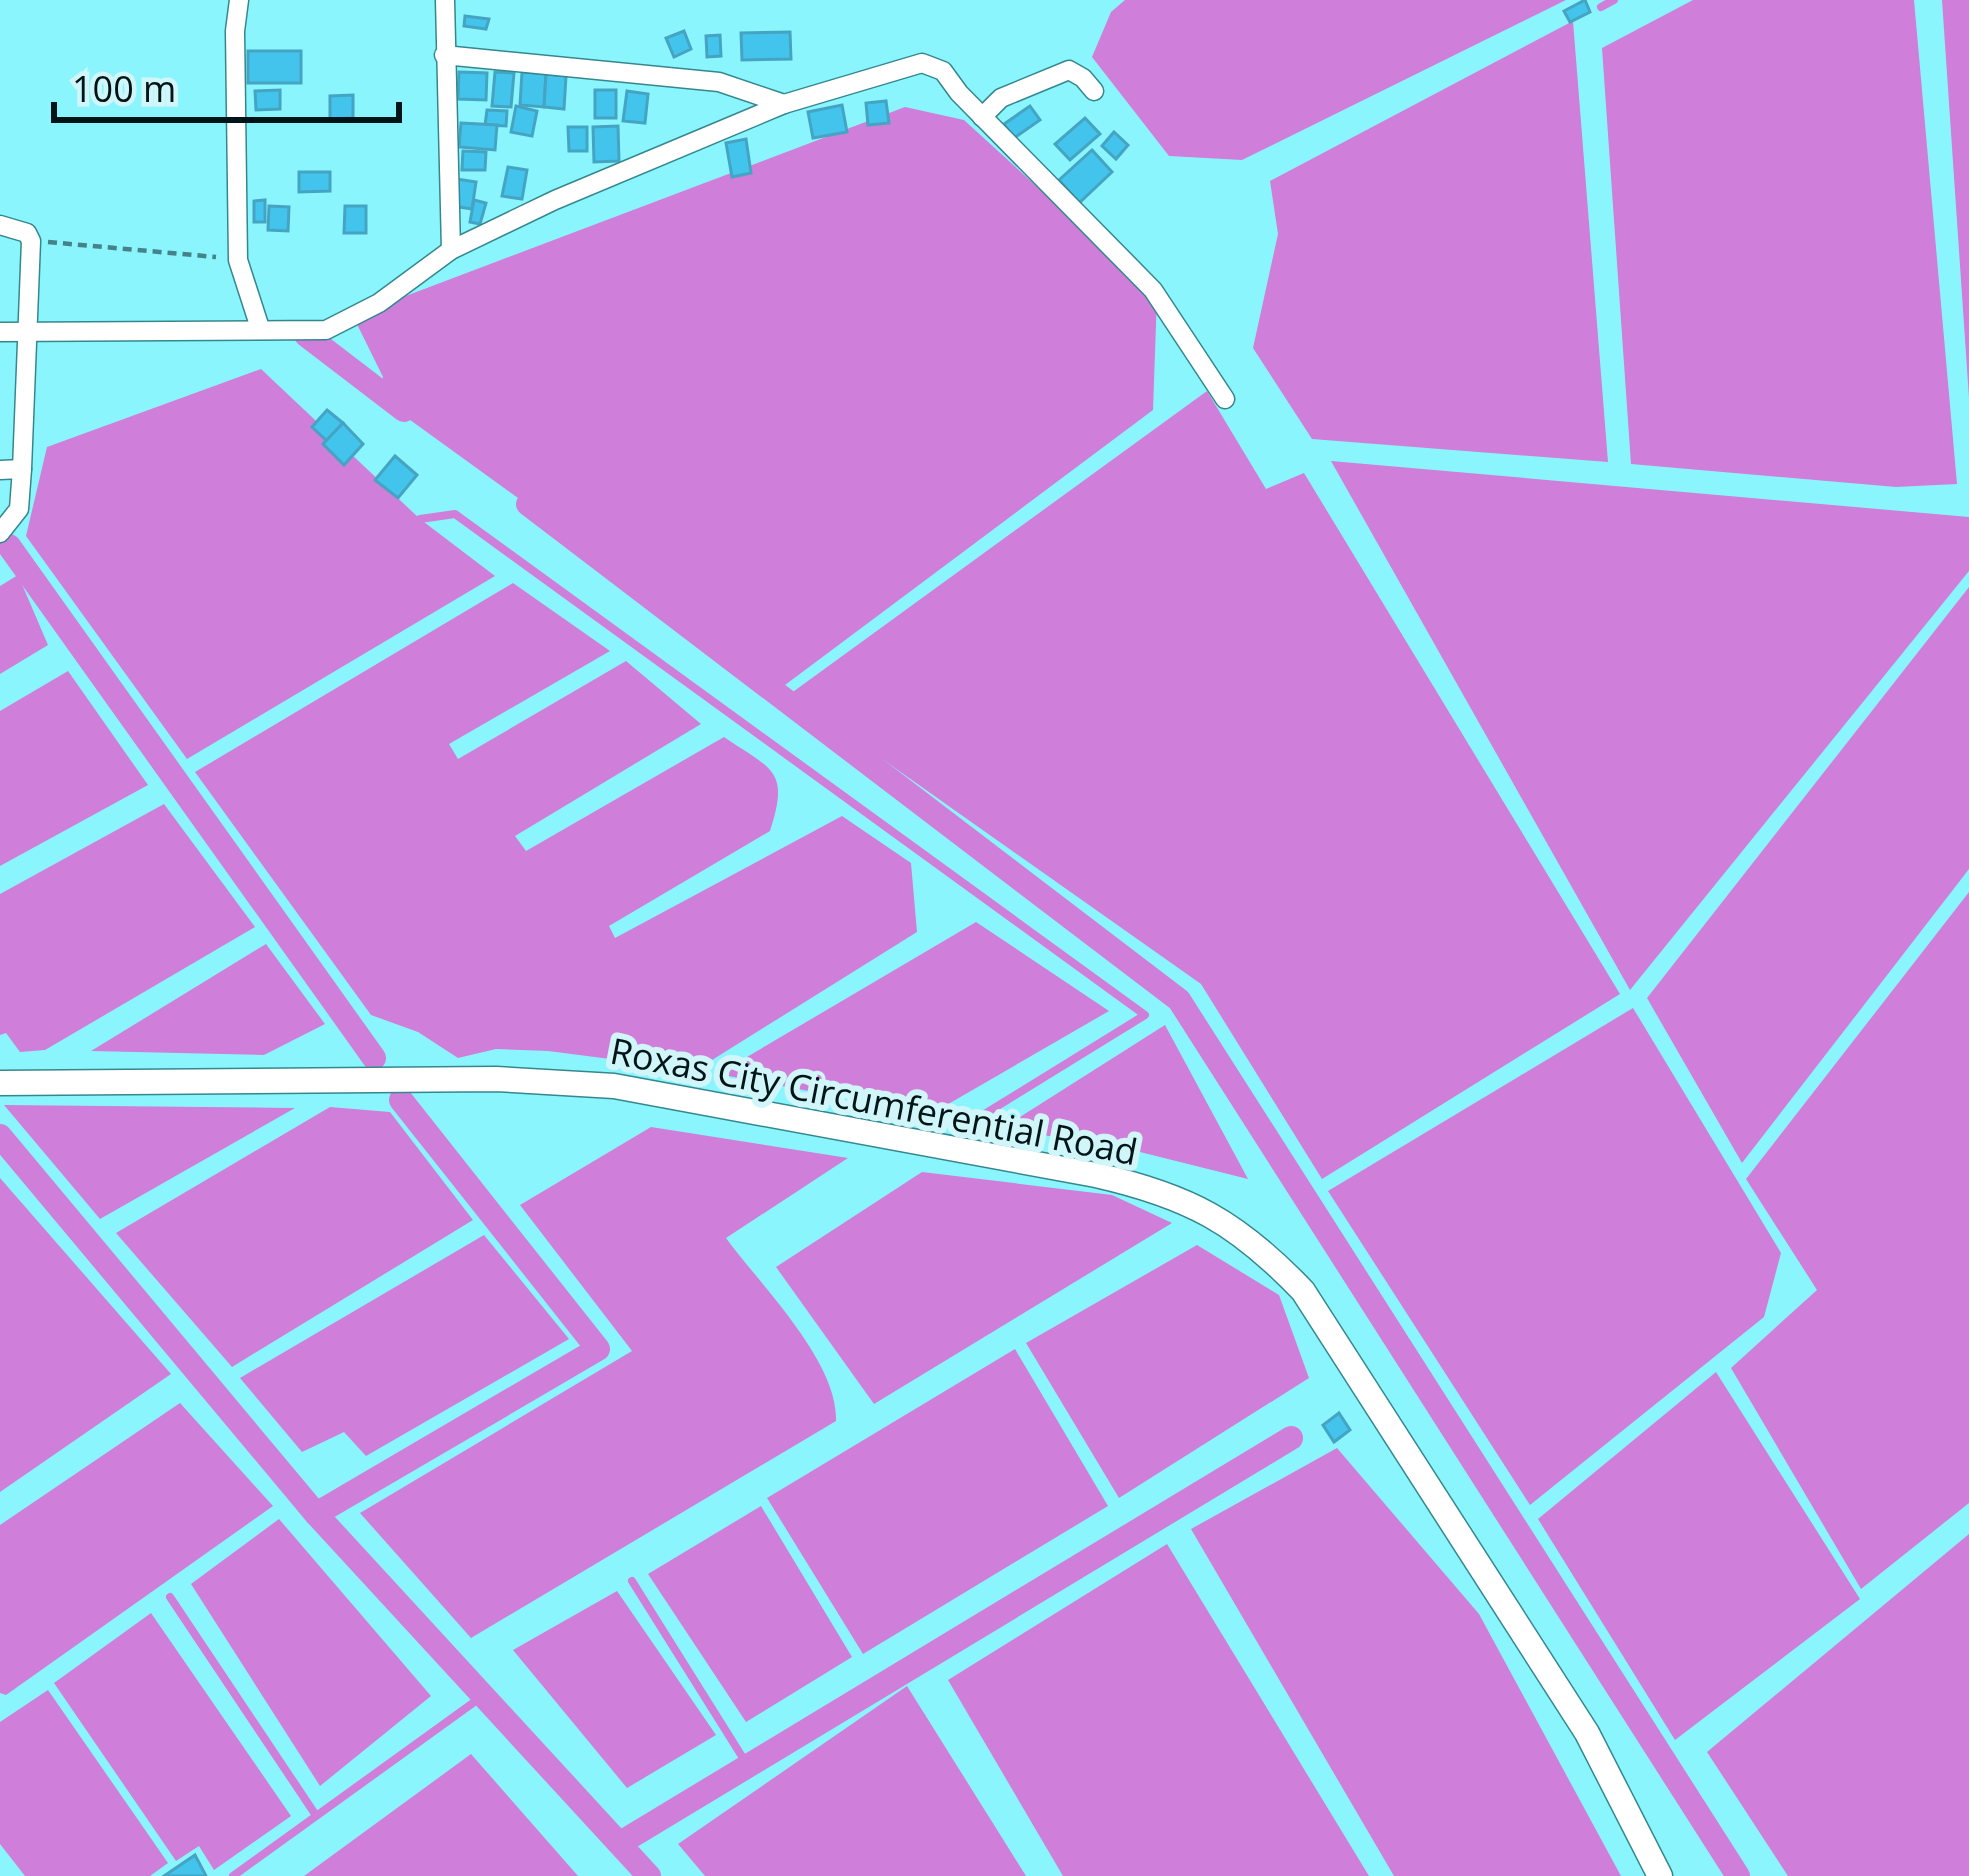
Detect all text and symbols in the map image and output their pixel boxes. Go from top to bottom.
scale bar [54,48,399,122]
text: 100 m [72,64,176,113]
street label: Roxas City Circumferential Road [606,1026,1142,1176]

